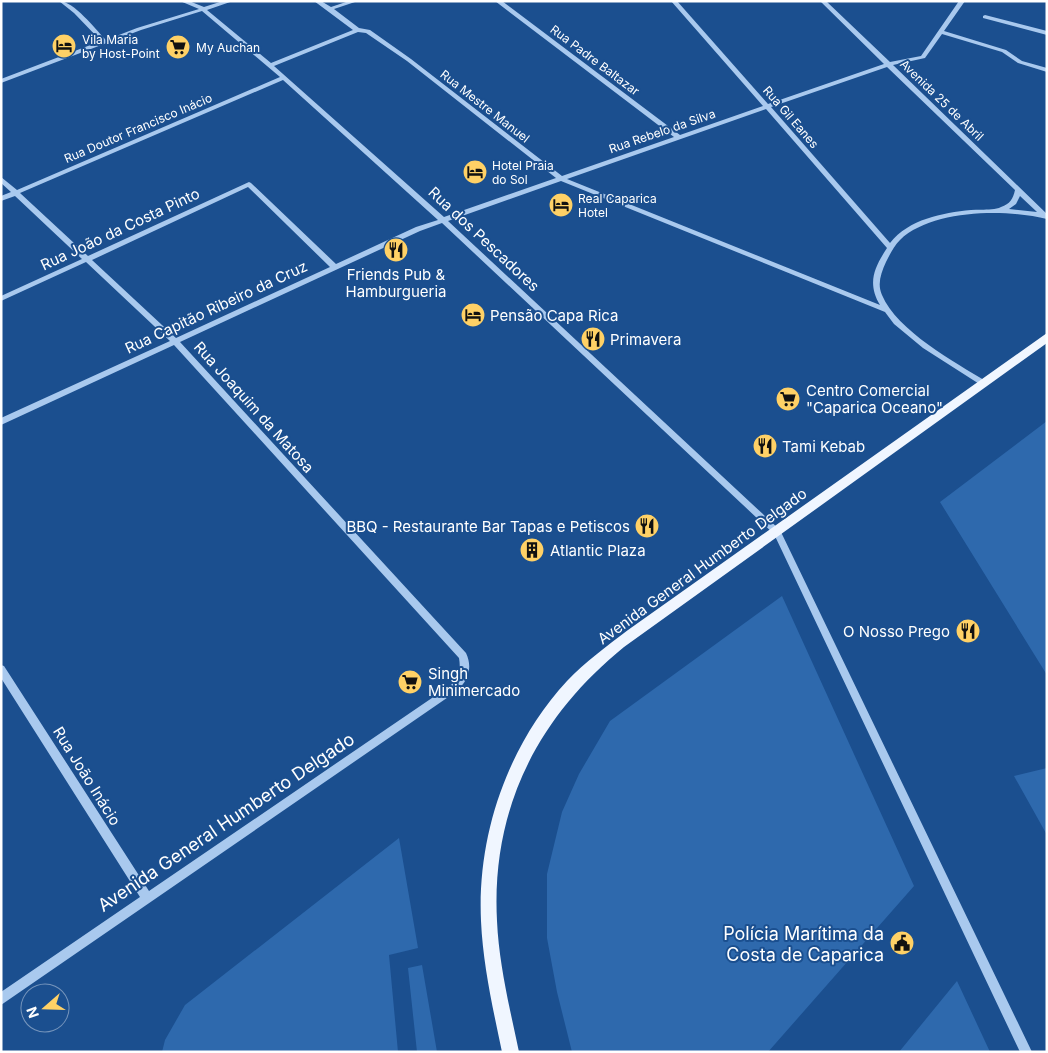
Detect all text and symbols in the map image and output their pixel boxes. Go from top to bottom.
street label: Rua Padre Baltazar [547,22,643,99]
place label: Vila Maria by Host-Point [82,32,160,61]
hotel icon: Vila Maria by Host-Point [51,33,77,59]
supermarket icon: My Auchan [165,34,191,60]
place label: My Auchan [196,40,260,55]
street label: Avenida 25 de Abril [897,56,987,144]
street label: Rua Mestre Manuel [437,66,533,146]
street label: Rua Gil Eanes [760,83,822,151]
street label: Rua Doutor Francisco Inácio [62,90,214,166]
street label: Rua Rebelo da Silva [607,106,717,156]
place label: Hotel Praia do Sol [492,158,554,187]
hotel icon: Hotel Praia do Sol [462,159,488,185]
street label: Rua dos Pescadores [424,183,544,295]
street label: Rua João da Costa Pinto [37,184,203,274]
place label: Real Caparica Hotel [578,191,657,220]
hotel icon: Real Caparica Hotel [548,192,574,218]
restaurant icon: Friends Pub & Hamburgueria [383,237,409,263]
street label: Rua Capitão Ribeiro da Cruz [122,256,310,358]
place label: Friends Pub & Hamburgueria [346,265,446,301]
hotel icon: Pensão Capa Rica [460,302,486,328]
place label: Pensão Capa Rica [490,306,618,325]
restaurant icon: Primavera [580,326,606,352]
place label: Primavera [610,330,681,349]
street label: Rua Joaquim da Matosa [190,337,318,477]
place label: Centro Comercial "Caparica Oceano" [806,381,943,417]
supermarket icon: Centro Comercial "Caparica Oceano" [775,386,801,412]
restaurant icon: Tami Kebab [752,433,778,459]
place label: Tami Kebab [782,437,865,456]
street label: Avenida General Humberto Delgado [594,484,810,648]
restaurant icon: BBQ - Restaurante Bar Tapas e Petiscos [634,513,660,539]
place label: BBQ - Restaurante Bar Tapas e Petiscos [346,517,630,536]
building icon: Atlantic Plaza [519,537,545,563]
place label: Atlantic Plaza [550,541,646,560]
restaurant icon: O Nosso Prego [955,618,981,644]
place label: O Nosso Prego [843,622,950,641]
place label: Singh Minimercado [428,664,520,700]
supermarket icon: Singh Minimercado [397,669,423,695]
street label: Rua João Inácio [49,723,125,829]
street label: Avenida General Humberto Delgado [94,728,358,916]
place label: Polícia Marítima da Costa de Caparica [723,923,884,965]
public building icon: Polícia Marítima da Costa de Caparica [889,930,915,956]
north arrow [20,983,70,1033]
text: N [23,1005,42,1021]

